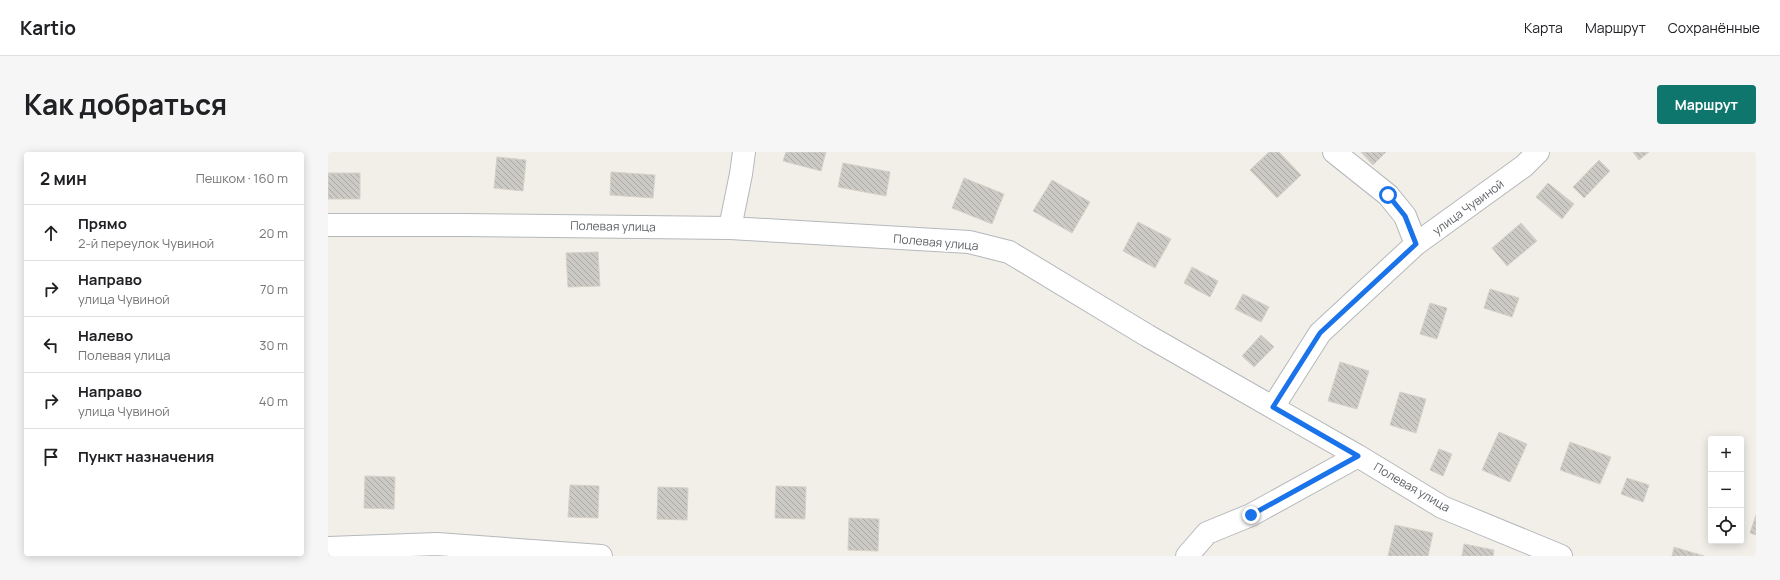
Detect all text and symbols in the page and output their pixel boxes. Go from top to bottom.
text: Kartio [20,15,76,41]
text: Карта [1524,18,1563,37]
text: Маршрут [1585,18,1646,37]
text: Сохранённые [1668,18,1760,37]
text: Как добраться [24,85,227,123]
button: Маршрут [1657,85,1756,124]
text: 2 мин [40,167,87,190]
text: Пешком · 160 m [196,169,288,187]
street label: улица Чувиной [1429,175,1507,239]
route start [1379,186,1397,204]
text: Прямо [78,213,127,234]
street label: Полевая улица [570,217,656,235]
icon: ahead [40,222,62,244]
text: 20 m [259,224,288,242]
street label: Полевая улица [893,230,979,254]
text: 2-й переулок Чувиной [78,234,214,252]
text: Направо [78,269,142,290]
icon: right [40,278,62,300]
text: 70 m [260,280,288,298]
text: улица Чувиной [78,290,170,308]
text: Налево [78,325,133,346]
icon: left [40,334,62,356]
text: 30 m [259,336,288,354]
text: Полевая улица [78,346,170,364]
text: Направо [78,381,142,402]
icon: right [40,390,62,412]
text: 40 m [259,392,288,410]
text: улица Чувиной [78,402,170,420]
map controls [1708,436,1744,544]
button: + [1708,436,1744,472]
icon: arrive [40,446,62,468]
text: Пункт назначения [78,446,214,467]
street label: Полевая улица [1371,458,1453,516]
button: − [1708,472,1744,508]
route end [1242,506,1260,524]
button: locate [1708,508,1744,544]

